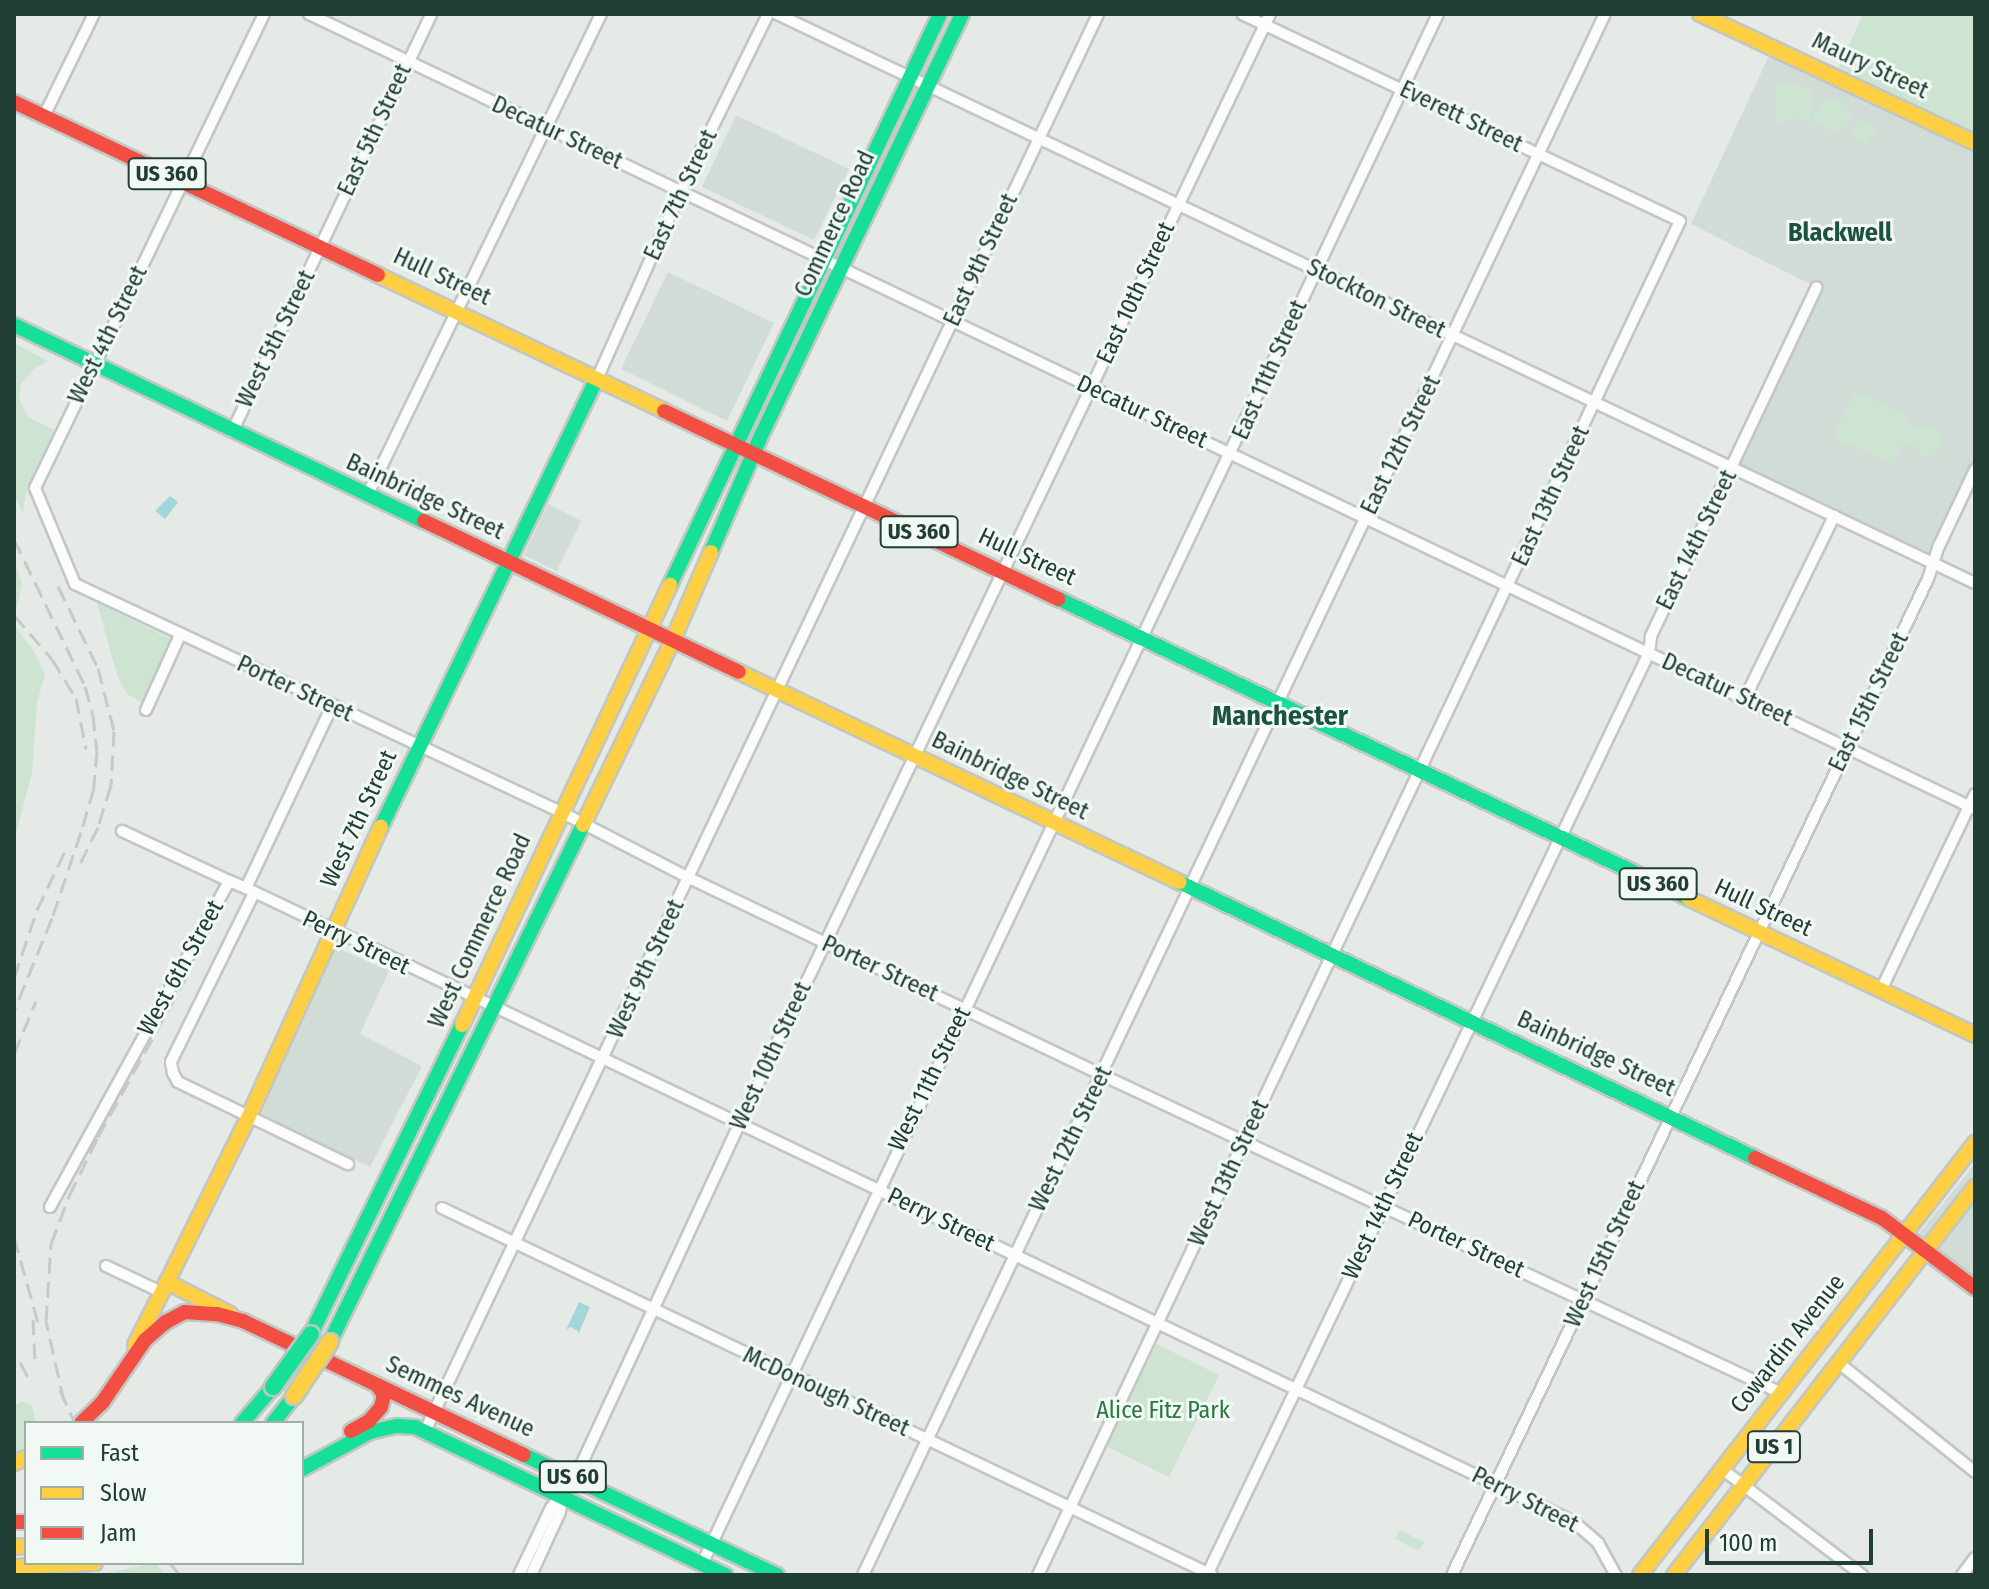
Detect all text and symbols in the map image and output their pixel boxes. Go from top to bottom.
street label: Maury Street [1807,27,1933,105]
street label: East 5th Street [332,59,418,201]
street label: Everett Street [1395,75,1527,159]
street label: Decatur Street [487,90,627,176]
street label: East 7th Street [638,125,724,265]
street label: Commerce Road [789,146,881,302]
road number: US 360 [127,156,207,192]
street label: East 9th Street [938,189,1024,331]
street label: East 10th Street [1091,217,1181,369]
district label: Blackwell [1788,217,1892,249]
street label: Hull Street [389,242,495,312]
street label: Stockton Street [1302,253,1450,345]
street label: West 4th Street [62,261,154,409]
street label: West 5th Street [230,266,322,412]
street label: East 11th Street [1226,296,1314,444]
street label: Decatur Street [1072,369,1212,455]
street label: East 12th Street [1355,371,1447,519]
street label: East 13th Street [1506,421,1596,571]
street label: Bainbridge Street [341,448,509,546]
street label: East 14th Street [1651,465,1743,615]
road number: US 360 [879,514,959,550]
street label: Hull Street [974,522,1080,592]
street label: East 15th Street [1823,628,1915,776]
street label: Decatur Street [1657,647,1797,733]
street label: Porter Street [232,649,358,729]
district label: Manchester [1212,699,1348,733]
street label: Bainbridge Street [927,726,1093,826]
street label: West 7th Street [315,746,403,892]
street label: West Commerce Road [422,829,538,1033]
road number: US 360 [1618,866,1698,902]
street label: Hull Street [1710,873,1816,943]
street label: West 6th Street [132,895,230,1041]
street label: West 9th Street [601,895,691,1043]
street label: Perry Street [298,905,414,981]
street label: Porter Street [817,929,943,1009]
street label: West 10th Street [724,977,818,1135]
street label: West 11th Street [883,1002,977,1156]
street label: Bainbridge Street [1512,1005,1680,1103]
street label: West 12th Street [1023,1061,1119,1217]
street label: West 13th Street [1182,1095,1276,1251]
street label: West 14th Street [1336,1128,1430,1284]
street label: West 15th Street [1558,1176,1652,1332]
street label: Perry Street [883,1182,999,1258]
street label: Porter Street [1403,1205,1529,1285]
street label: Cowardin Avenue [1725,1269,1851,1419]
street label: McDonough Street [738,1341,914,1443]
street label: Semmes Avenue [381,1350,539,1444]
park label: Alice Fitz Park [1096,1397,1230,1425]
legend [24,1421,304,1565]
road number: US 1 [1746,1429,1802,1465]
text: Fast [100,1439,139,1467]
road number: US 60 [537,1459,609,1495]
street label: Perry Street [1467,1461,1583,1539]
text: Slow [100,1479,146,1507]
scale bar [1709,1513,1877,1563]
text: Jam [100,1519,137,1547]
text: 100 m [1719,1529,1777,1557]

